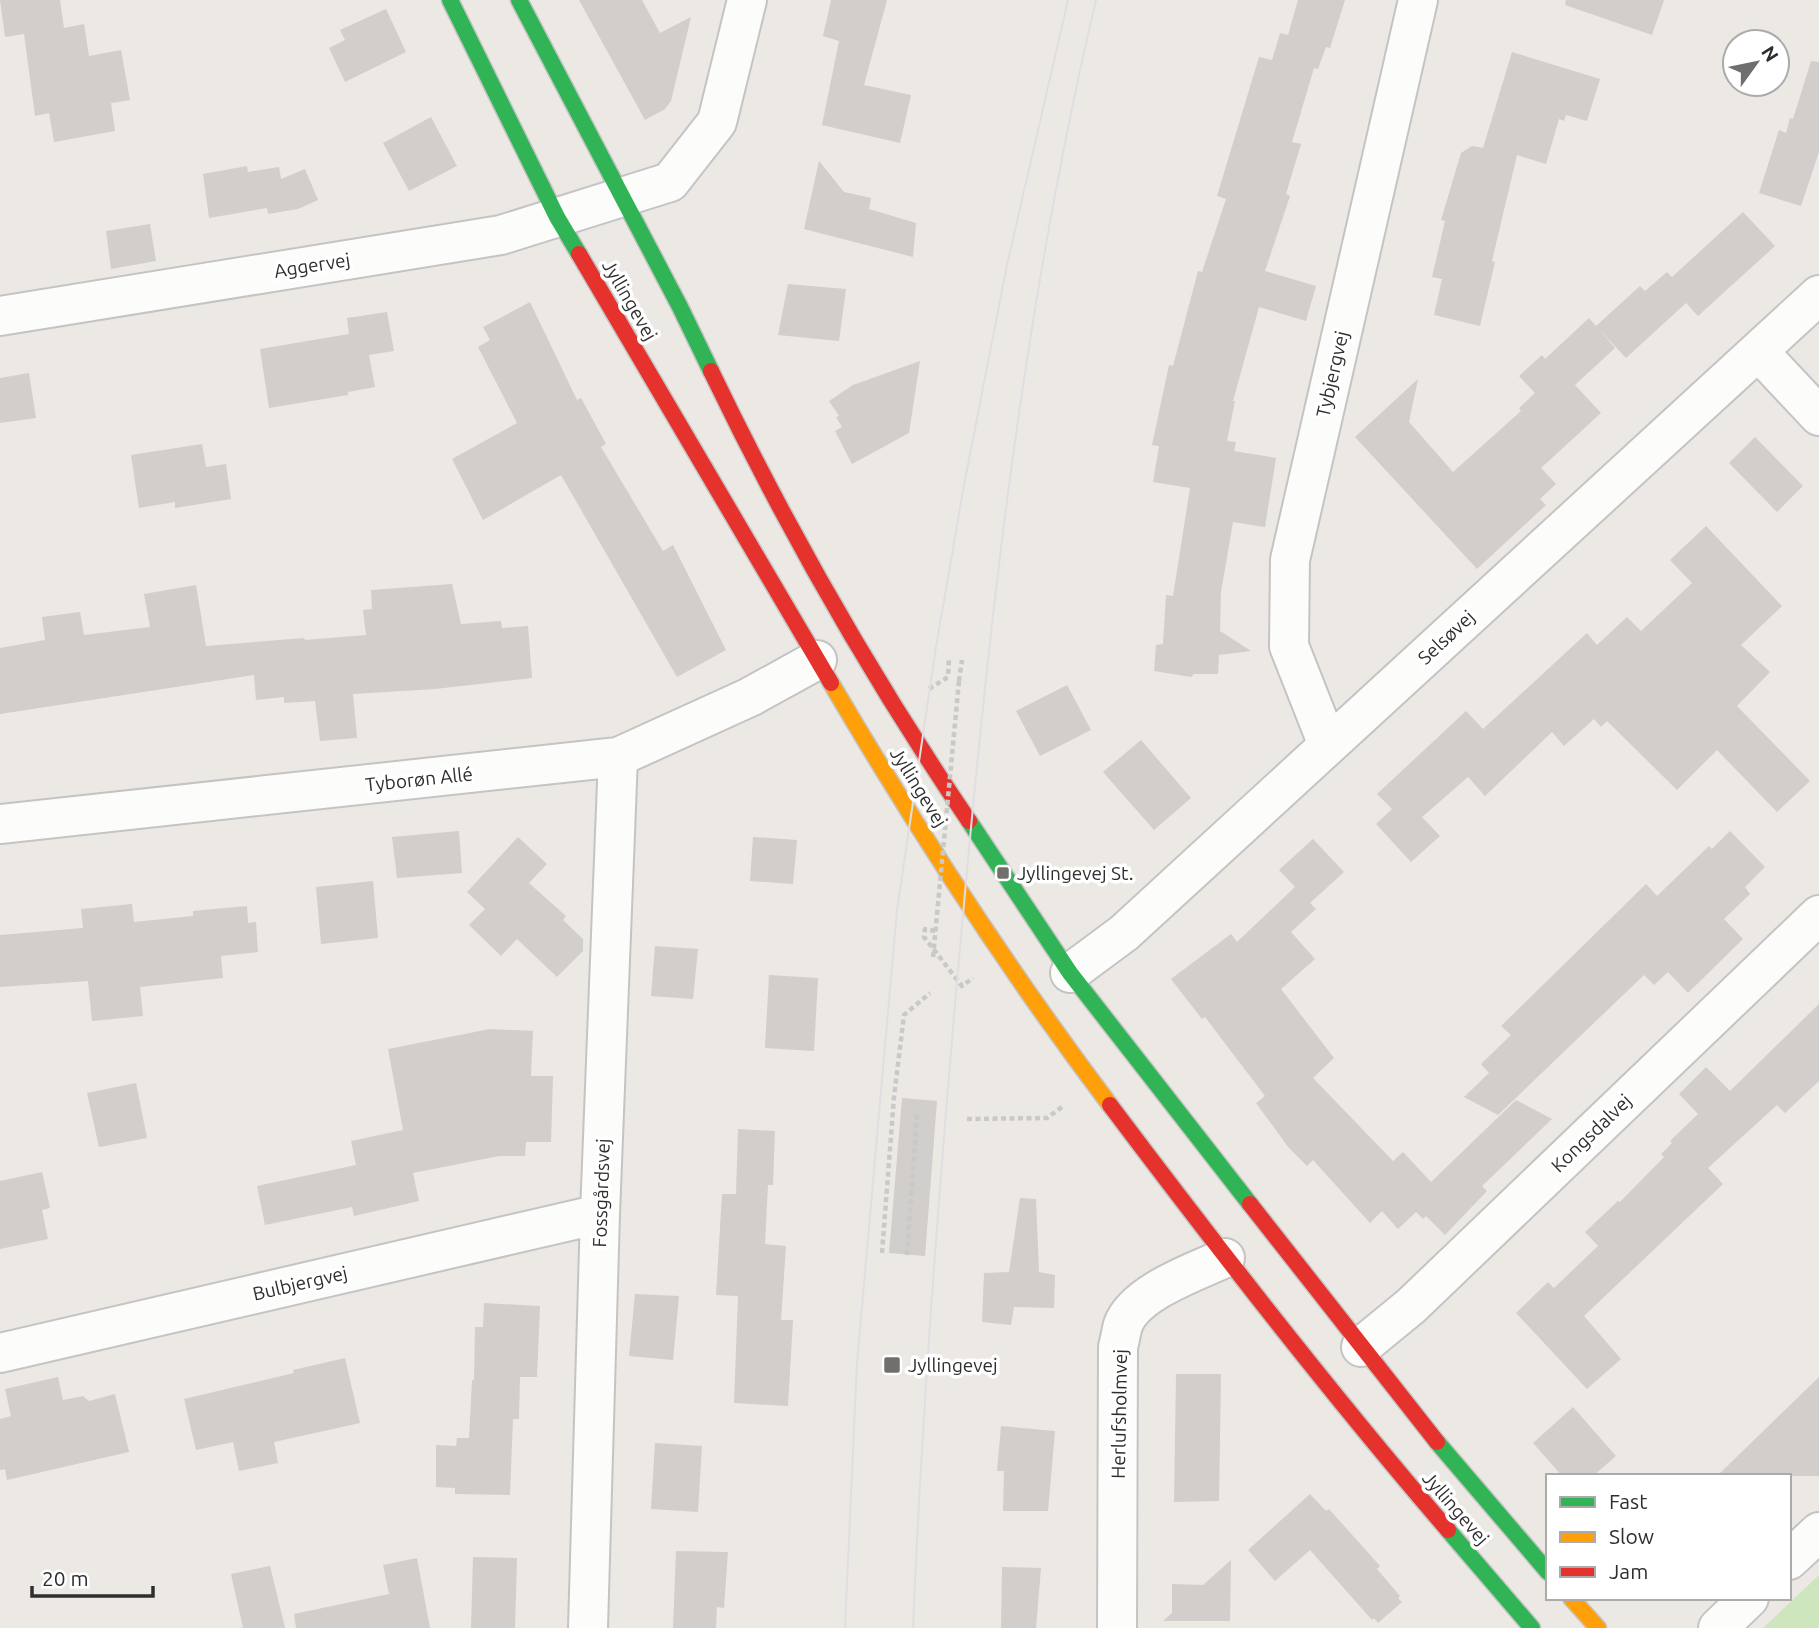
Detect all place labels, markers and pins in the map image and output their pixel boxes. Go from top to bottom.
place label: Jyllingevej St. [1017,862,1133,884]
marker: Jyllingevej St. [995,865,1011,881]
place label: Jyllingevej [908,1354,998,1376]
marker: Jyllingevej [882,1355,902,1375]

